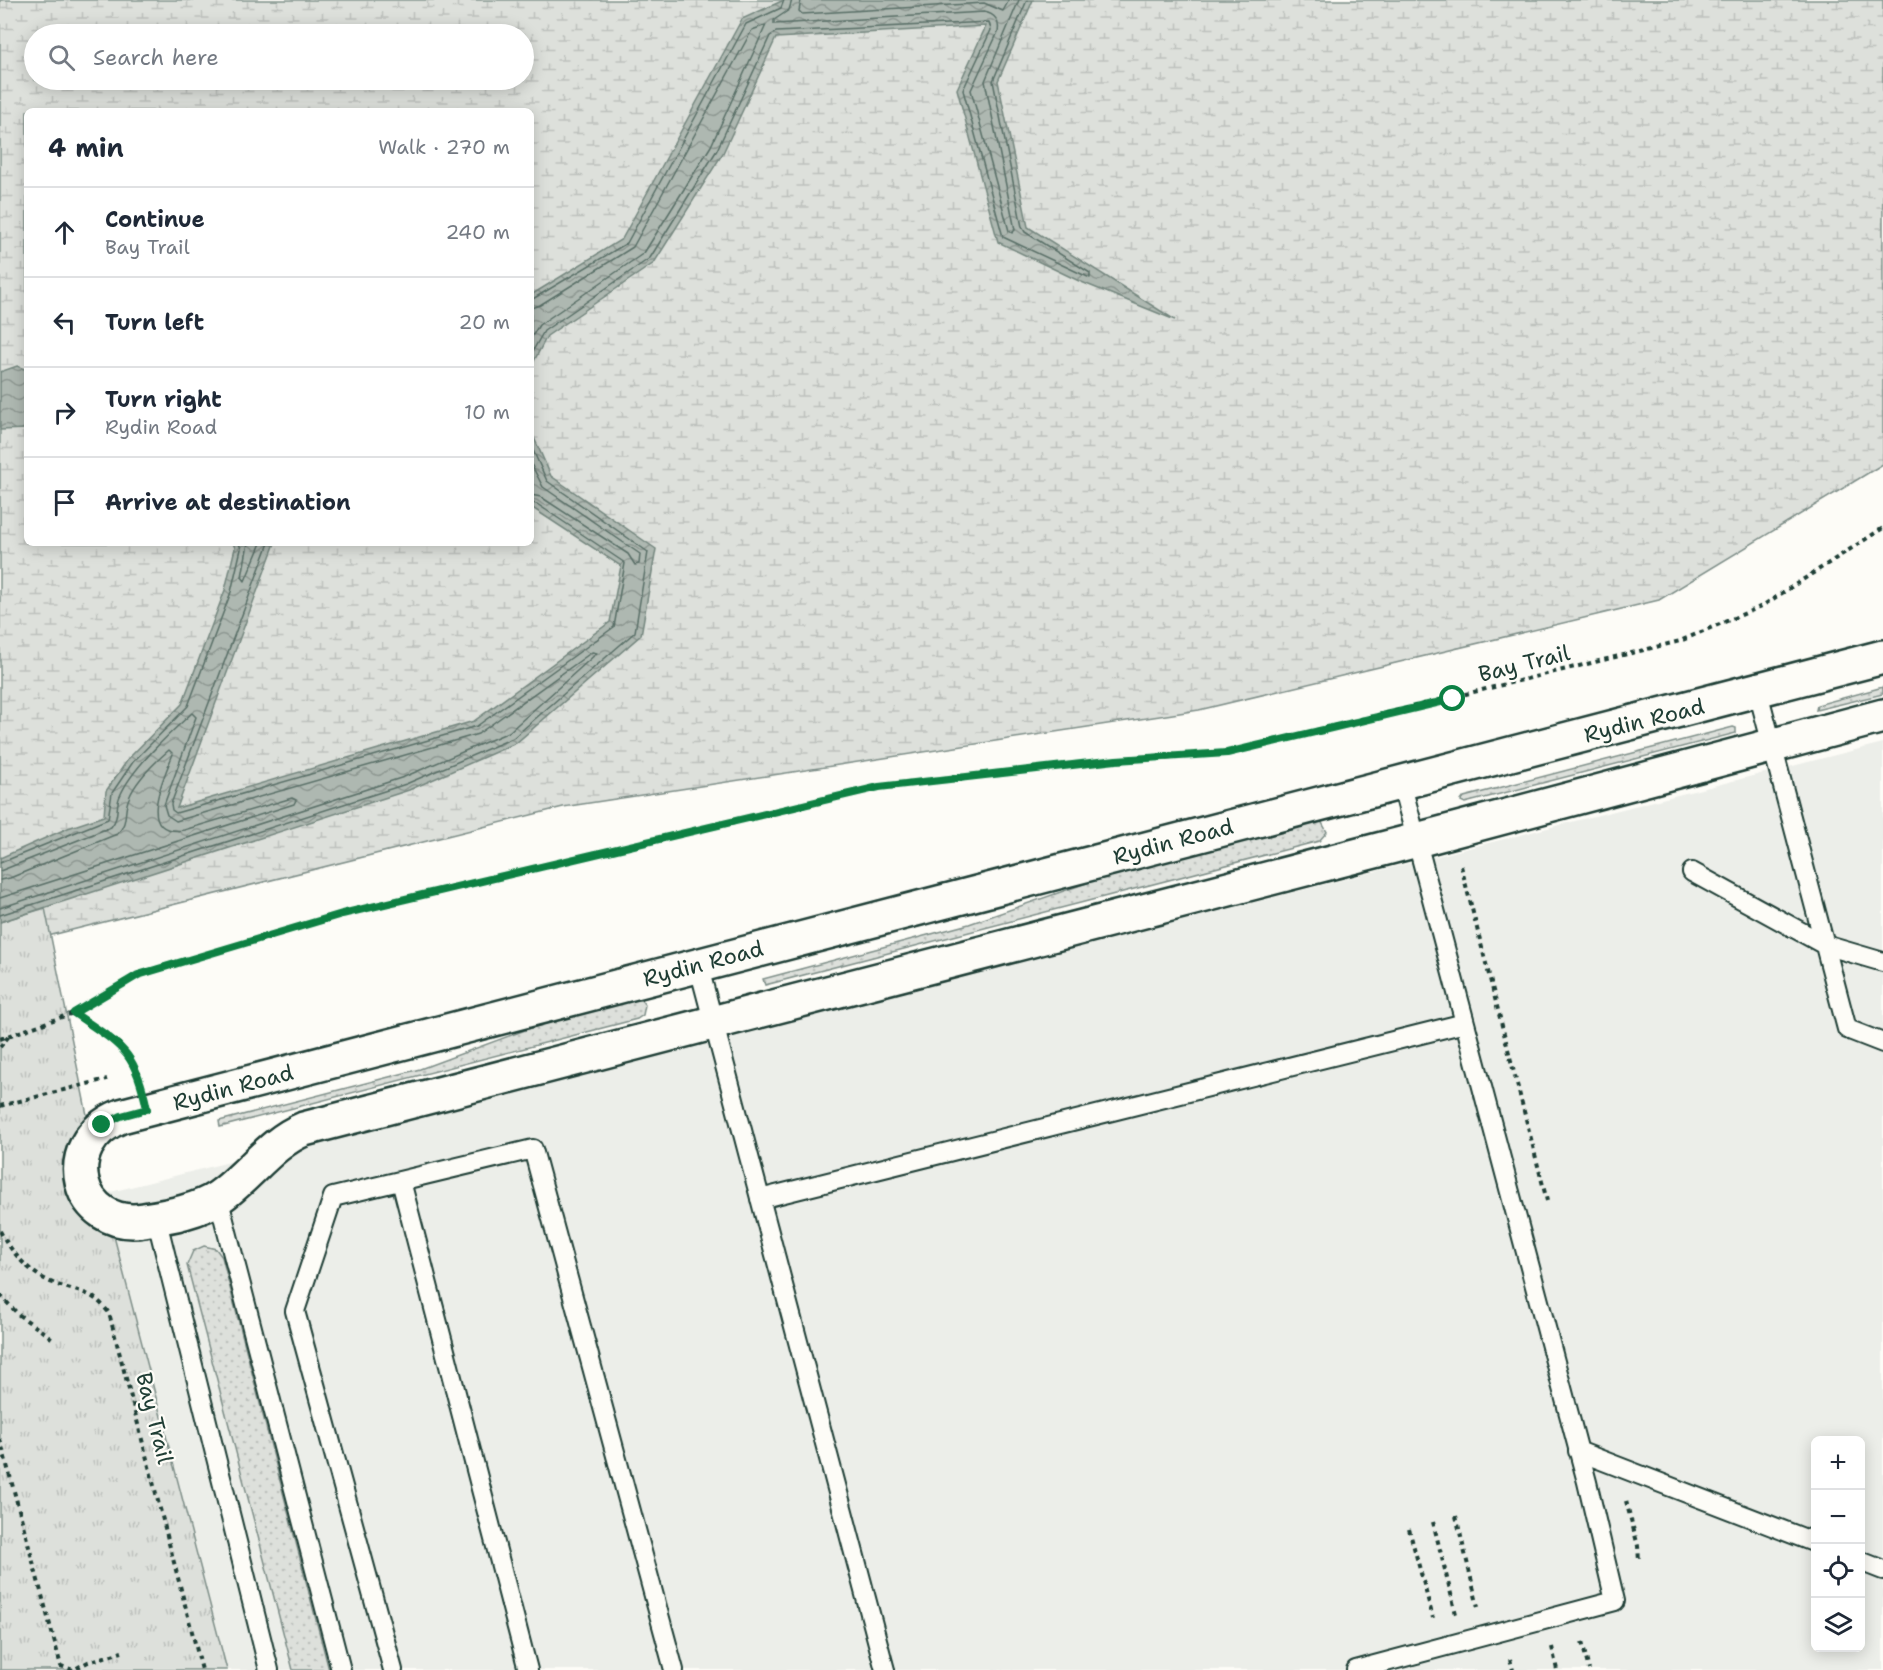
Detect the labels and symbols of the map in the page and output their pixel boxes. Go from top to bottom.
street label: Bay Trail [1475,638,1573,689]
route start [1439,685,1465,711]
street label: Rydin Road [1581,691,1707,749]
street label: Rydin Road [1110,812,1236,871]
street label: Rydin Road [640,934,766,993]
street label: Rydin Road [170,1058,296,1117]
route end [88,1111,114,1137]
street label: Bay Trail [129,1369,180,1467]

